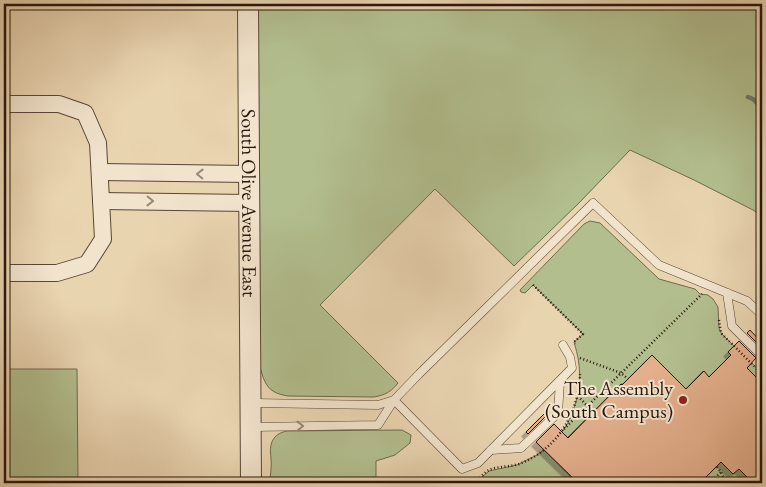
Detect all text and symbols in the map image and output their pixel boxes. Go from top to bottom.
street label: South Olive Avenue East [236,109,263,298]
one-way arrow [196,169,204,179]
one-way arrow [146,196,154,206]
place label: The Assembly (South Campus) [545,375,673,424]
marker: The Assembly (South Campus) [677,394,689,406]
one-way arrow [296,421,304,431]

